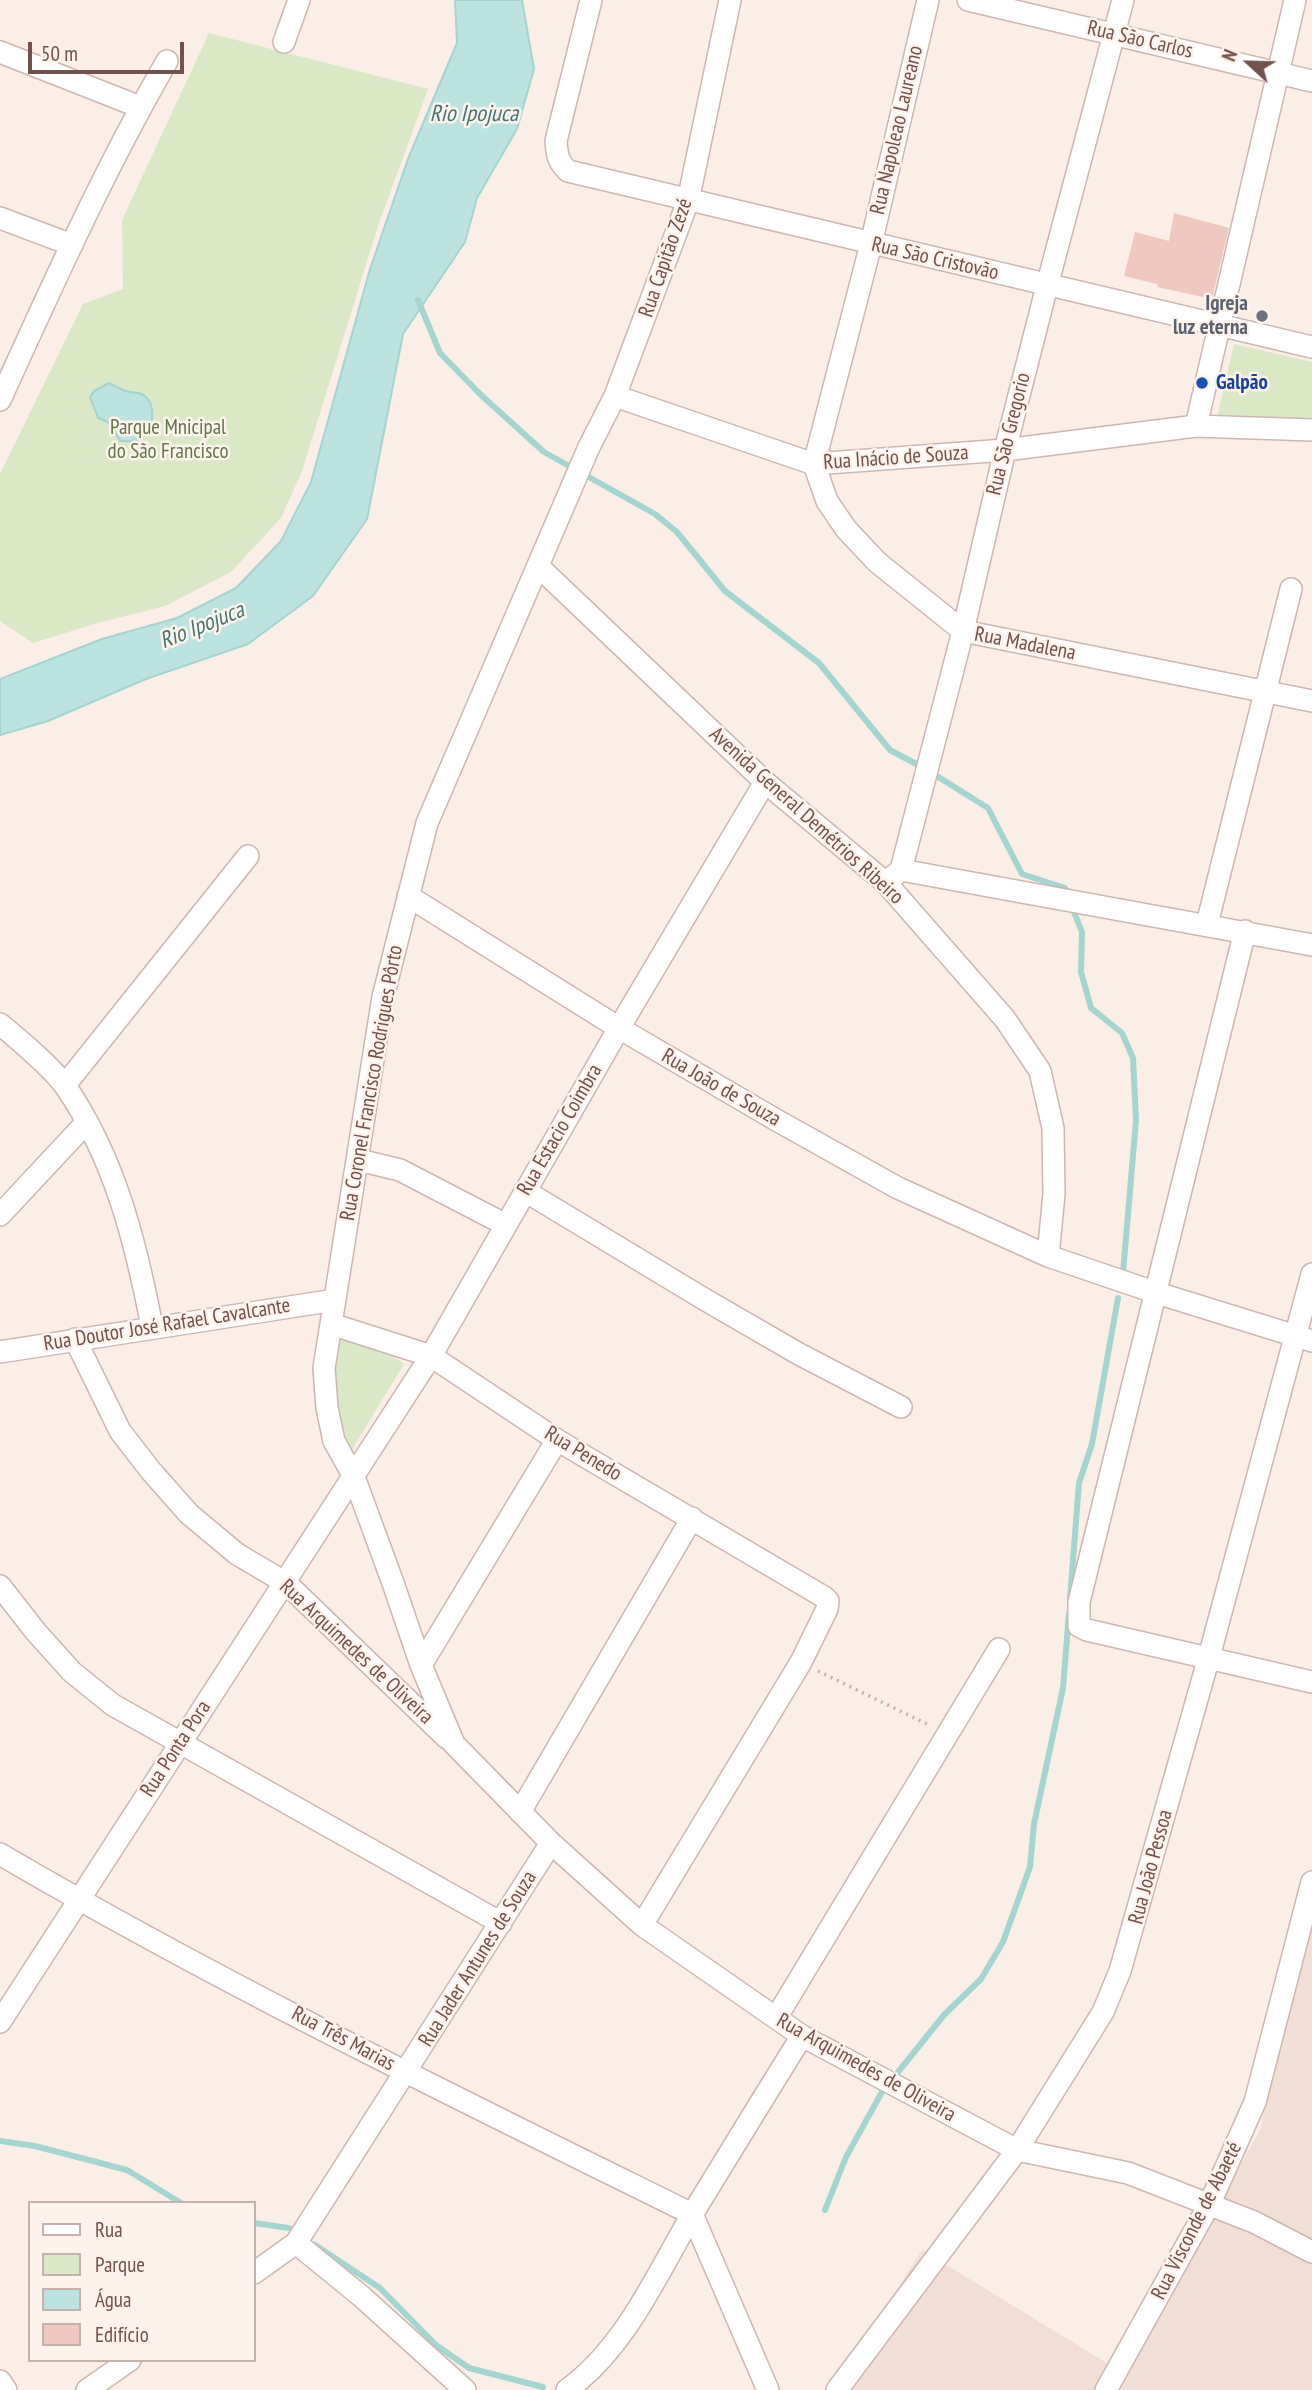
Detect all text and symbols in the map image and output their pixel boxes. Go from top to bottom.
street label: Rua São Carlos [1085,16,1195,64]
scale bar [32,28,187,72]
north arrow [1214,28,1284,98]
text: 50 m [41,40,78,67]
street label: Rua Napoleao Laureano [865,43,929,217]
text: N [1216,46,1243,64]
water label: Rio Ipojuca [430,100,518,128]
street label: Rua Capitão Zezé [634,195,698,321]
street label: Rua São Cristovão [869,232,1001,286]
place label: Igreja luz eterna [1173,291,1248,341]
marker: Igreja luz eterna [1254,308,1270,324]
street label: Rua São Gregorio [982,370,1036,498]
place label: Galpão [1216,370,1268,396]
marker: Galpão [1194,375,1210,391]
park label: Parque Mnicipal do São Francisco [108,415,228,465]
street label: Rua Inácio de Souza [823,440,969,476]
water label: Rio Ipojuca [156,597,248,655]
street label: Rua Madalena [972,622,1078,666]
street label: Avenida General Demétrios Ribeiro [704,722,908,910]
street label: Rua Coronel Francisco Rodrigues Pôrto [335,943,409,1223]
street label: Rua João de Souza [657,1044,785,1132]
street label: Rua Estacio Coimbra [512,1060,608,1200]
street label: Rua Doutor José Rafael Cavalcante [42,1293,292,1357]
street label: Rua Penedo [540,1421,626,1487]
street label: Rua Arquimedes de Oliveira [274,1574,438,1730]
street label: Rua Ponta Pora [136,1696,216,1802]
street label: Rua João Pessoa [1124,1807,1178,1927]
street label: Rua Jader Antunes de Souza [414,1867,542,2051]
street label: Rua Três Marias [287,2001,399,2077]
street label: Rua Arquimedes de Oliveira [772,2008,960,2128]
street label: Rua Visconde de Abaeté [1146,2138,1248,2304]
legend [28,2201,256,2362]
text: Rua [95,2216,123,2243]
text: Parque [95,2251,145,2278]
text: Água [95,2286,131,2313]
text: Edifício [95,2321,149,2348]

